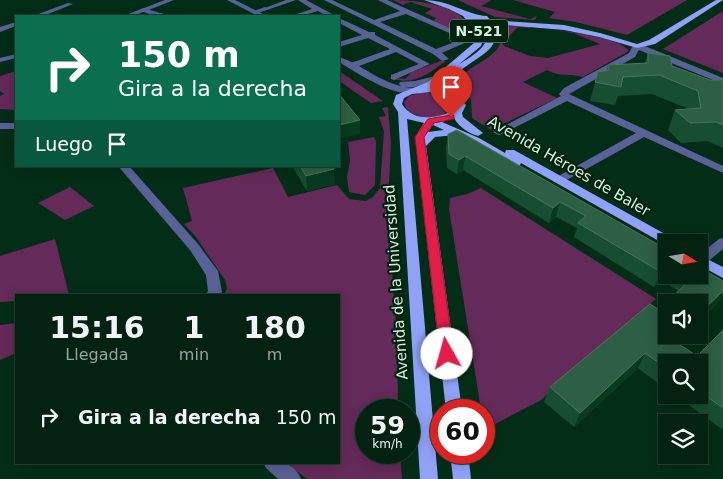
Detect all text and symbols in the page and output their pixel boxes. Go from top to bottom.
road number: N-521 [450,20,508,42]
icon: right [35,35,100,100]
text: 150 m [118,35,240,75]
pin [430,66,472,117]
icon: arrive [437,73,465,101]
text: Gira a la derecha [118,76,307,101]
street label: Avenida Héroes de Baler [485,112,654,220]
icon: arrive [103,130,131,158]
text: Luego [35,133,93,155]
street label: Avenida de la Universidad [380,184,412,380]
north arrow [658,234,708,284]
map controls [658,234,708,464]
button: sound [658,294,708,344]
text: 15:16 [49,310,145,345]
text: 1 [183,310,204,345]
text: 180 [243,310,306,345]
position arrow [420,327,472,379]
text: Llegada [65,345,128,364]
text: min [179,345,209,364]
text: m [267,345,282,364]
button: search [658,354,708,404]
speed limit sign: 60 [430,399,495,464]
icon: right [35,403,63,431]
text: Gira a la derecha [78,406,261,428]
text: 150 m [276,406,336,428]
text: 59 [370,411,405,440]
button: layers [658,414,708,464]
text: km/h [372,437,403,451]

